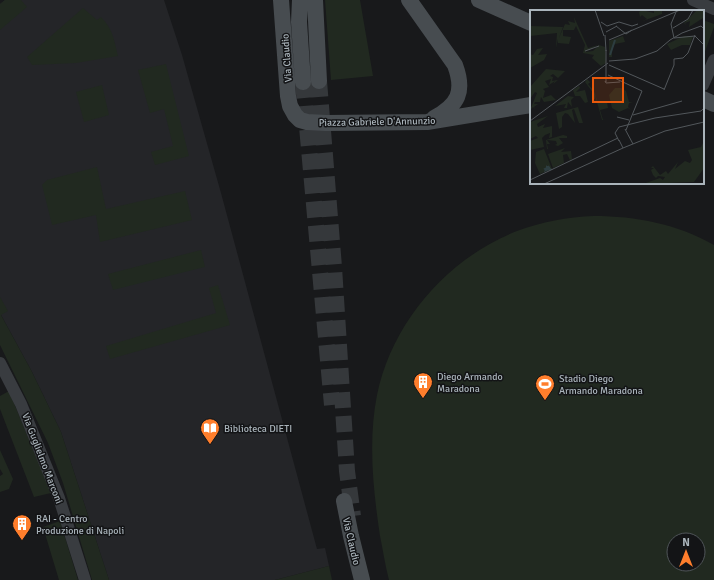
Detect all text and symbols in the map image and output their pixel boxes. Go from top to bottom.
inset map [530,10,704,184]
street label: Via Claudio [279,33,295,83]
street label: Piazza Gabriele D'Annunzio [318,115,436,129]
building icon: Diego Armando Maradona [412,371,434,399]
place label: Diego Armando Maradona [437,371,503,395]
sports icon: Stadio Diego Armando Maradona [534,373,556,401]
place label: Stadio Diego Armando Maradona [559,373,643,397]
street label: Via Guglielmo Marconi [19,411,65,506]
library icon: Biblioteca DIETI [199,417,221,445]
place label: Biblioteca DIETI [224,423,292,435]
building icon: RAI - Centro Produzione di Napoli [11,513,33,541]
place label: RAI - Centro Produzione di Napoli [36,513,124,537]
street label: Via Claudio [340,516,362,566]
north arrow [666,532,706,572]
text: N [682,536,690,549]

